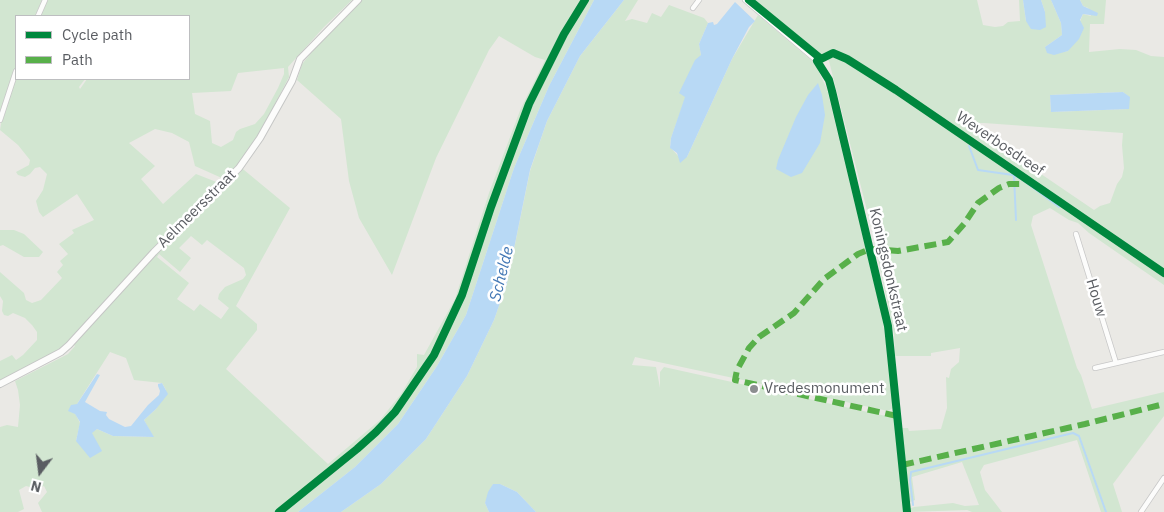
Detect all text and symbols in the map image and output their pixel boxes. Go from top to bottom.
legend [15,15,190,80]
text: Cycle path [62,25,133,44]
text: Path [62,50,93,69]
street label: Weverbosdreef [953,108,1047,180]
street label: Aelmeersstraat [154,166,240,252]
street label: Koningsdonkstraat [865,207,911,333]
water label: Schelde [486,245,518,303]
street label: Houw [1082,277,1110,319]
place label: Vredesmonument [764,380,884,398]
marker: Vredesmonument [748,383,760,395]
north arrow [15,447,65,497]
text: N [29,476,43,496]

